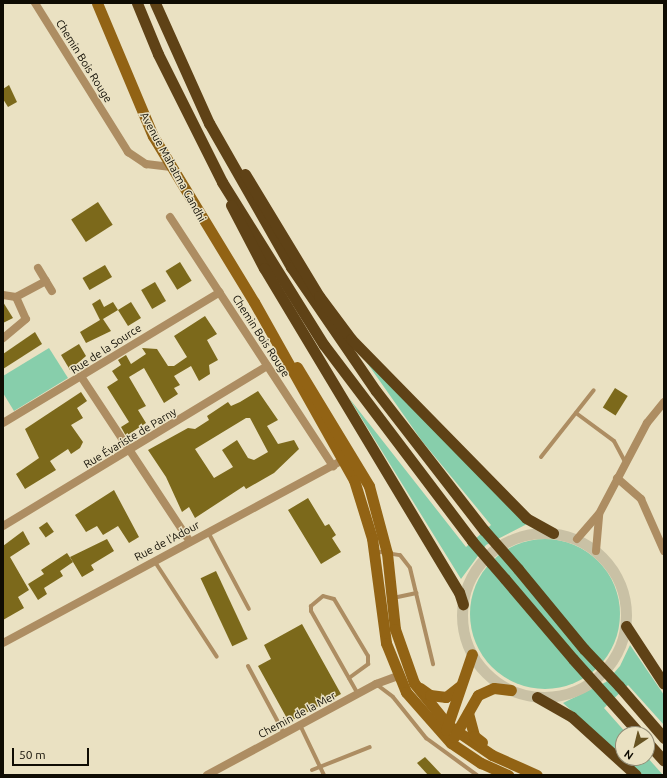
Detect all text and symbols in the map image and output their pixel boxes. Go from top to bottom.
street label: Chemin Bois Rouge [53,17,115,105]
street label: Avenue Mahatma Gandhi [137,110,209,224]
street label: Chemin Bois Rouge [229,292,293,380]
street label: Rue de la Source [68,321,144,377]
street label: Rue Évariste de Parny [81,405,179,471]
street label: Rue de l'Adour [132,518,202,564]
street label: Chemin de la Mer [256,689,338,741]
north arrow [615,726,655,766]
scale bar [14,740,91,766]
text: 50 m [19,748,46,761]
text: N [622,748,635,762]

